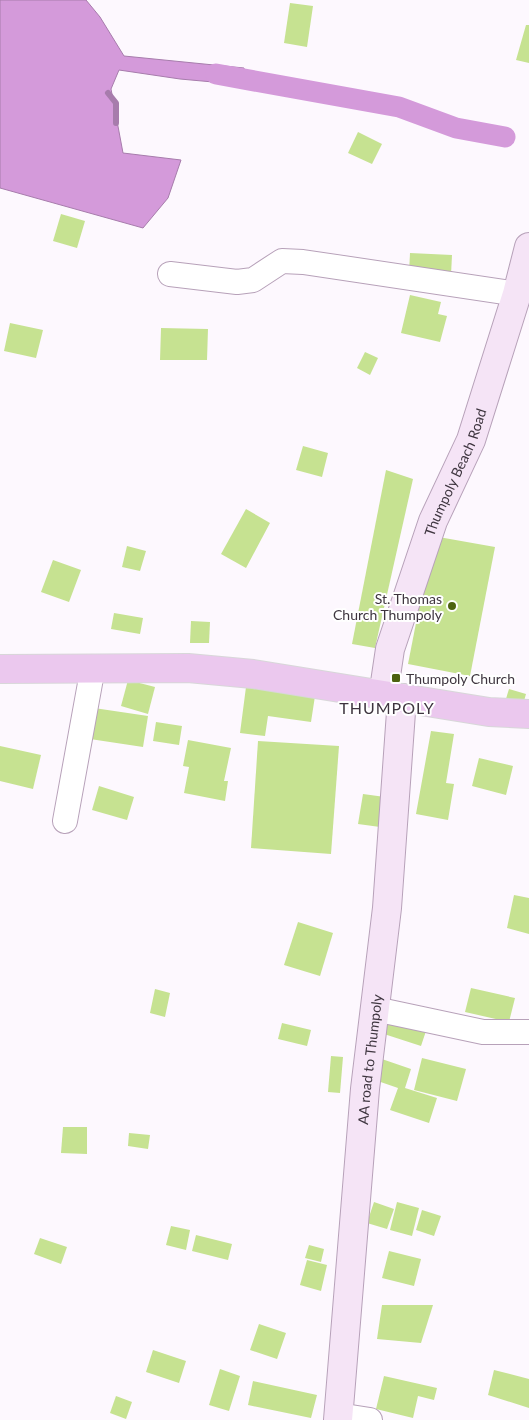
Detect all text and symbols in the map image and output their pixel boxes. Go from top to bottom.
street label: Thumpoly Beach Road [420,406,489,538]
place label: St. Thomas Church Thumpoly [333,590,443,623]
marker: St. Thomas Church Thumpoly [446,600,458,612]
place label: Thumpoly Church [406,670,515,687]
marker: Thumpoly Church [390,672,402,684]
district label: THUMPOLY [339,698,435,717]
street label: AA road to Thumpoly [354,992,385,1125]

